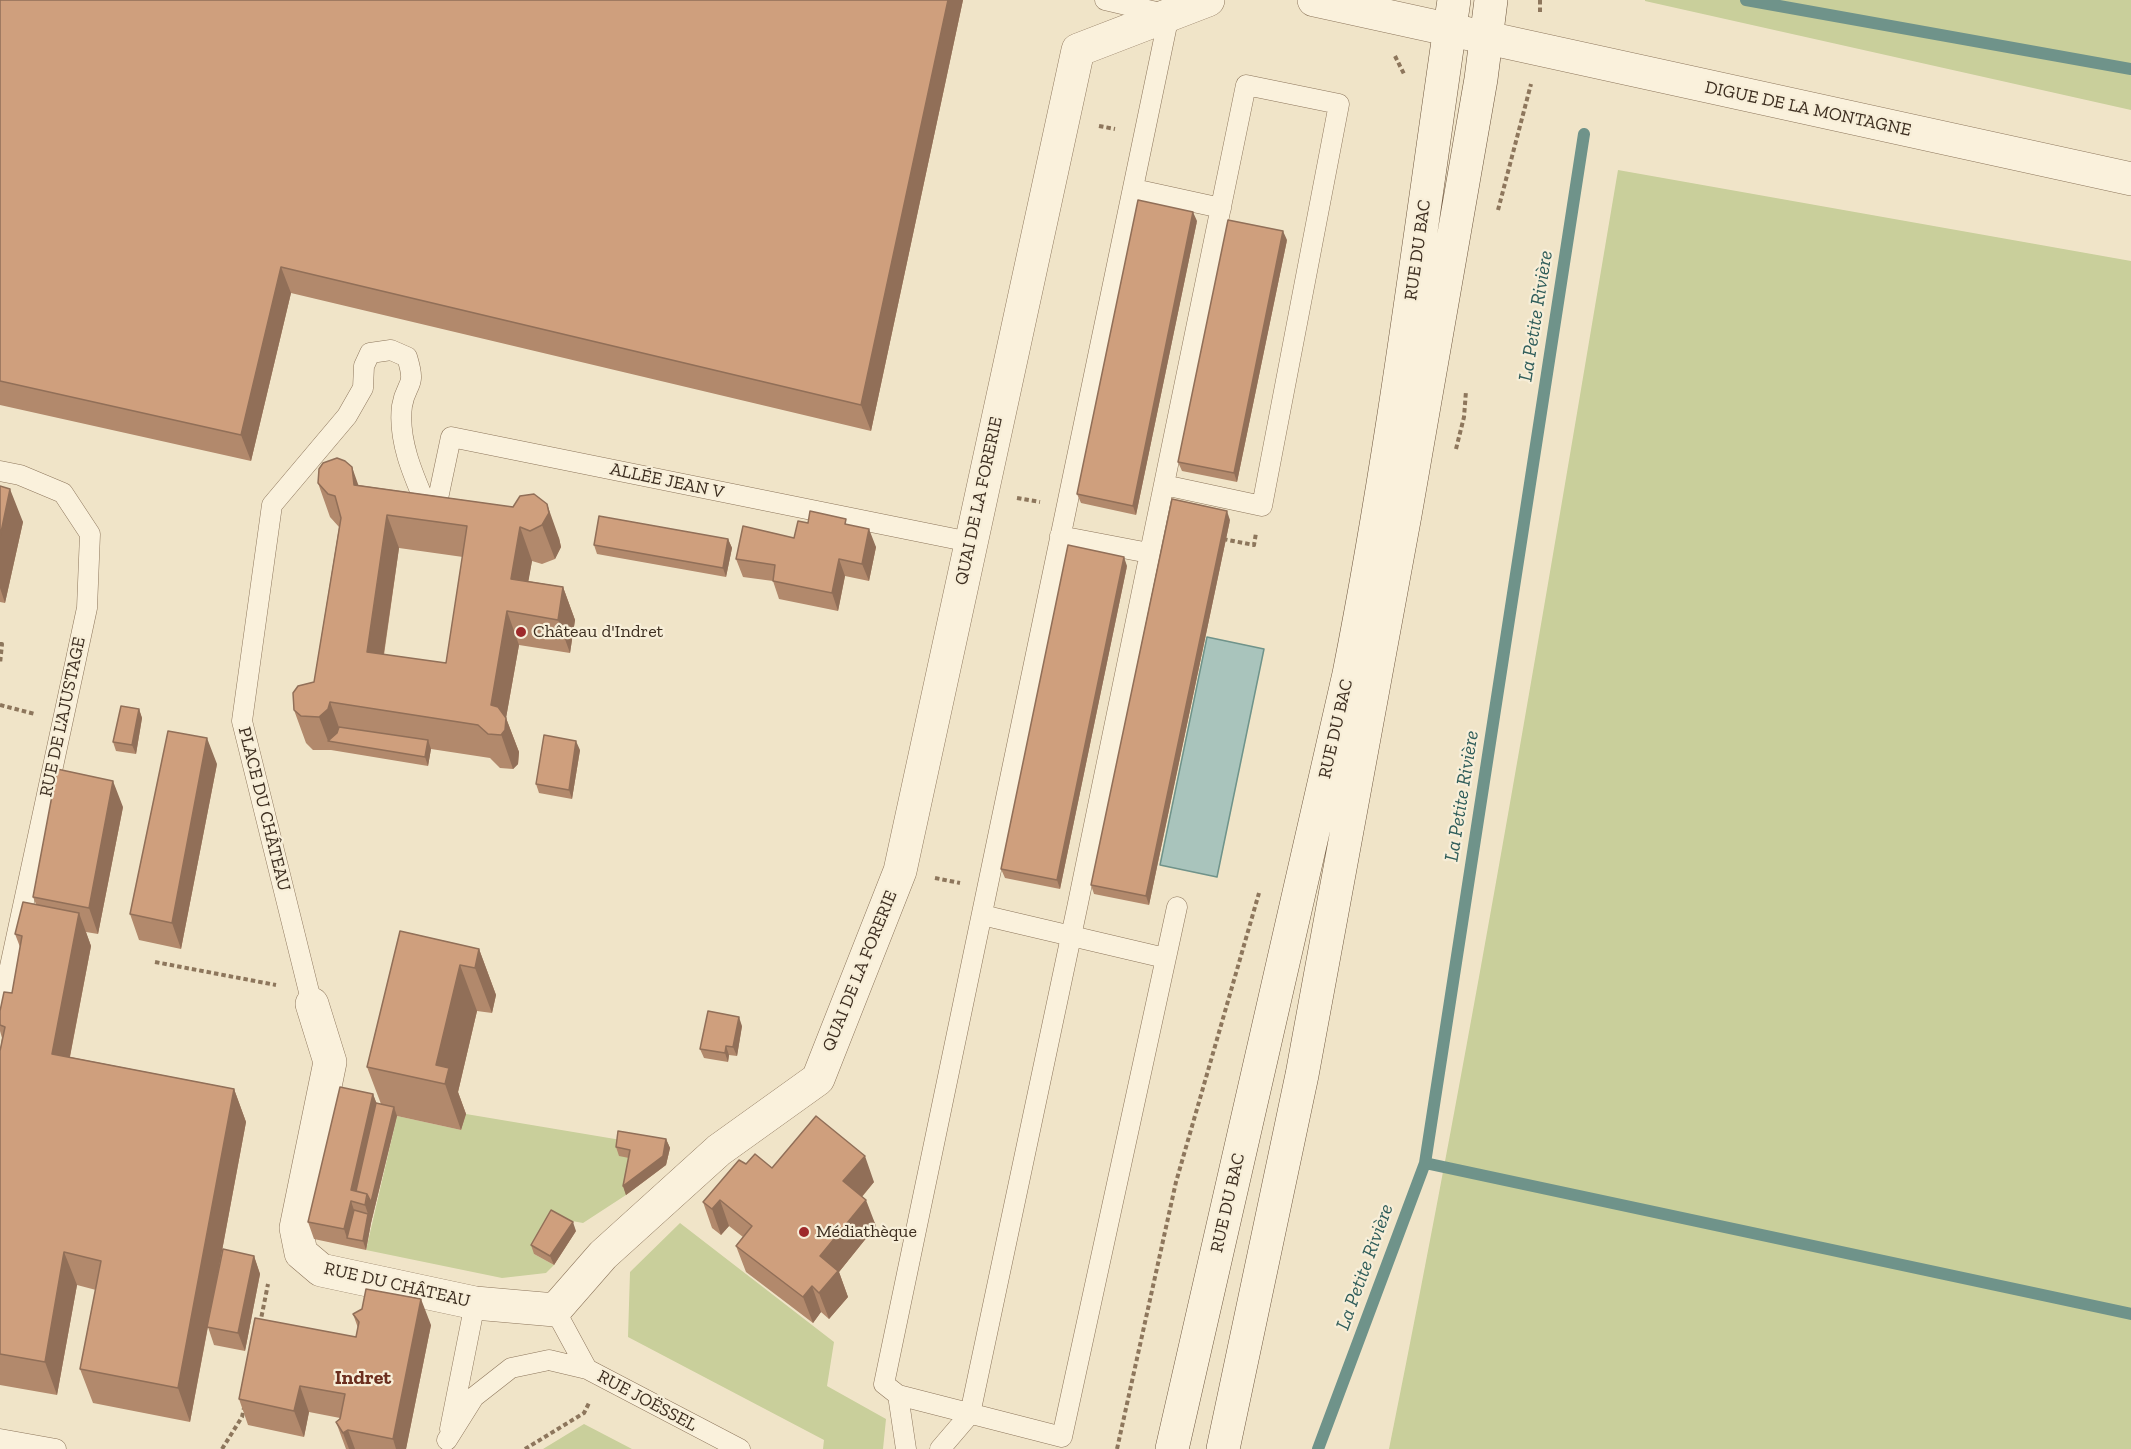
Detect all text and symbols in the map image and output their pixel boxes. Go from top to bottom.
street label: DIGUE DE LA MONTAGNE [1703,77,1913,141]
street label: RUE DU BAC [1400,198,1436,302]
water label: La Petite Rivière [1514,249,1558,383]
street label: QUAI DE LA FORERIE [951,415,1007,587]
street label: ALLÉE JEAN V [608,458,726,504]
place label: Château d'Indret [533,621,663,643]
marker: Château d'Indret [514,625,528,639]
street label: RUE DE L'AJUSTAGE [35,635,91,799]
street label: RUE DU BAC [1314,677,1358,781]
street label: PLACE DU CHÂTEAU [233,725,295,893]
water label: La Petite Rivière [1440,729,1484,863]
street label: QUAI DE LA FORERIE [818,887,902,1055]
street label: RUE DU BAC [1206,1151,1250,1255]
water label: La Petite Rivière [1331,1201,1399,1333]
place label: Médiathèque [816,1221,917,1243]
marker: Médiathèque [797,1225,811,1239]
street label: RUE DU CHÂTEAU [322,1258,472,1312]
district label: Indret [335,1366,391,1390]
street label: RUE JOËSSEL [594,1366,700,1436]

